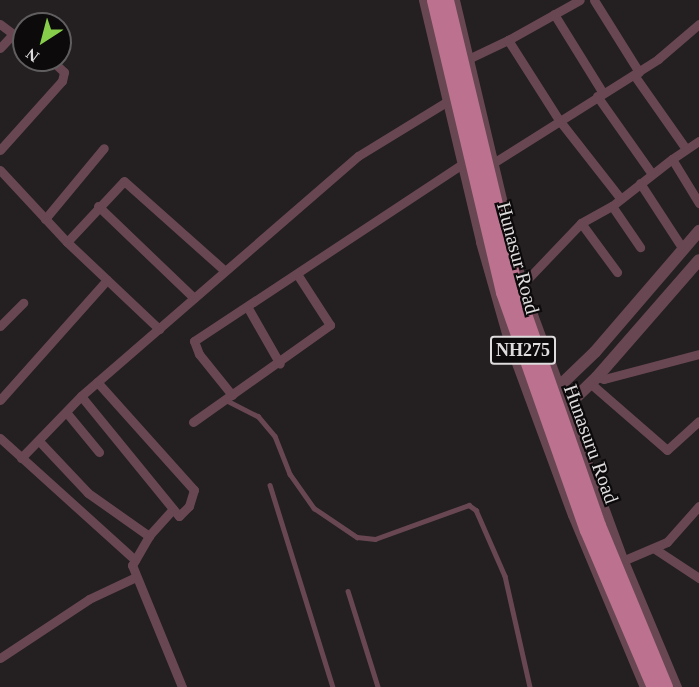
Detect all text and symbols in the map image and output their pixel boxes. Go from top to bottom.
north arrow [12,12,72,72]
text: N [23,45,42,66]
street label: Hunasur Road [492,199,544,317]
road number: NH275 [490,335,556,365]
street label: Hunasuru Road [558,381,624,507]

